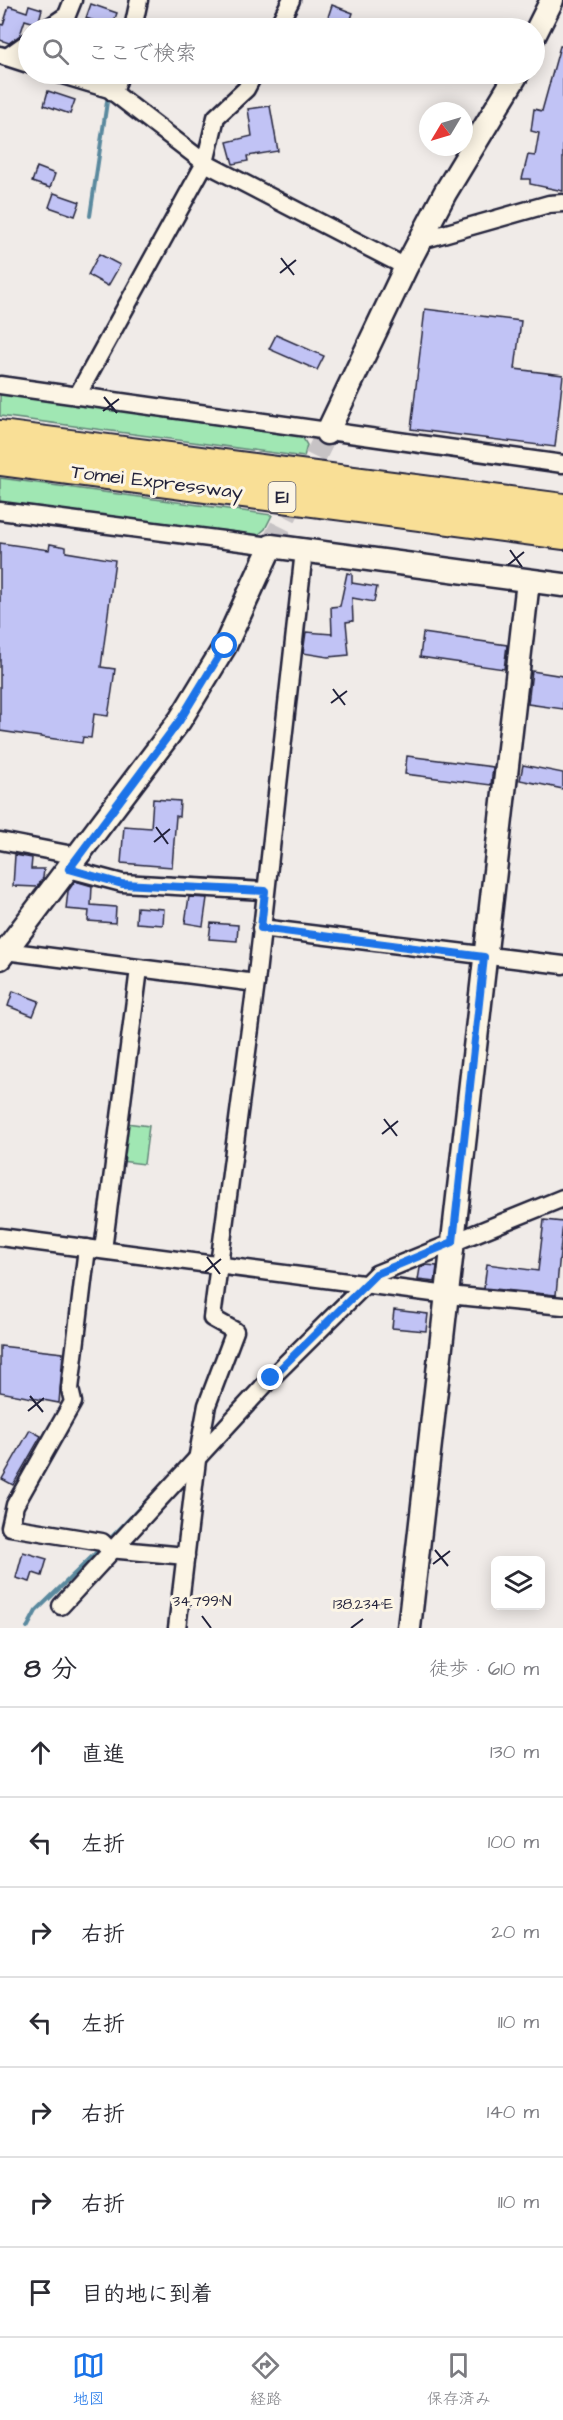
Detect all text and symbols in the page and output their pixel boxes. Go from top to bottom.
search box [18,18,545,84]
icon: search [39,35,72,68]
text: ここで検索 [87,38,197,69]
north arrow [419,102,473,156]
street label: Tomei Expressway [69,458,244,507]
road number: E1 [268,482,296,512]
route start [211,632,237,658]
route end [257,1364,283,1390]
map controls [491,1556,545,1610]
button: layers [491,1556,545,1610]
text: 34.799°N [173,1591,231,1612]
text: 138.234°E [333,1594,393,1615]
text: 8 分 [24,1651,77,1687]
text: 徒歩 · 610 m [429,1655,539,1683]
icon: ahead [24,1736,57,1769]
text: 130 m [490,1738,539,1766]
text: 直進 [81,1739,125,1770]
icon: left [24,1826,57,1859]
text: 100 m [488,1828,539,1856]
text: 左折 [81,1829,125,1860]
icon: right [24,1916,57,1949]
text: 20 m [491,1918,539,1946]
text: 右折 [81,1919,125,1950]
icon: left [24,2006,57,2039]
text: 110 m [498,2008,539,2036]
text: 左折 [81,2009,125,2040]
icon: right [24,2096,57,2129]
text: 140 m [487,2098,539,2126]
text: 右折 [81,2099,125,2130]
icon: right [24,2186,57,2219]
text: 110 m [498,2188,539,2216]
text: 右折 [81,2189,125,2220]
icon: arrive [24,2276,57,2309]
text: 目的地に到着 [81,2279,213,2310]
tab: 地図 [72,2349,105,2410]
tab: 経路 [249,2349,282,2410]
tab: 保存済み [427,2349,491,2410]

